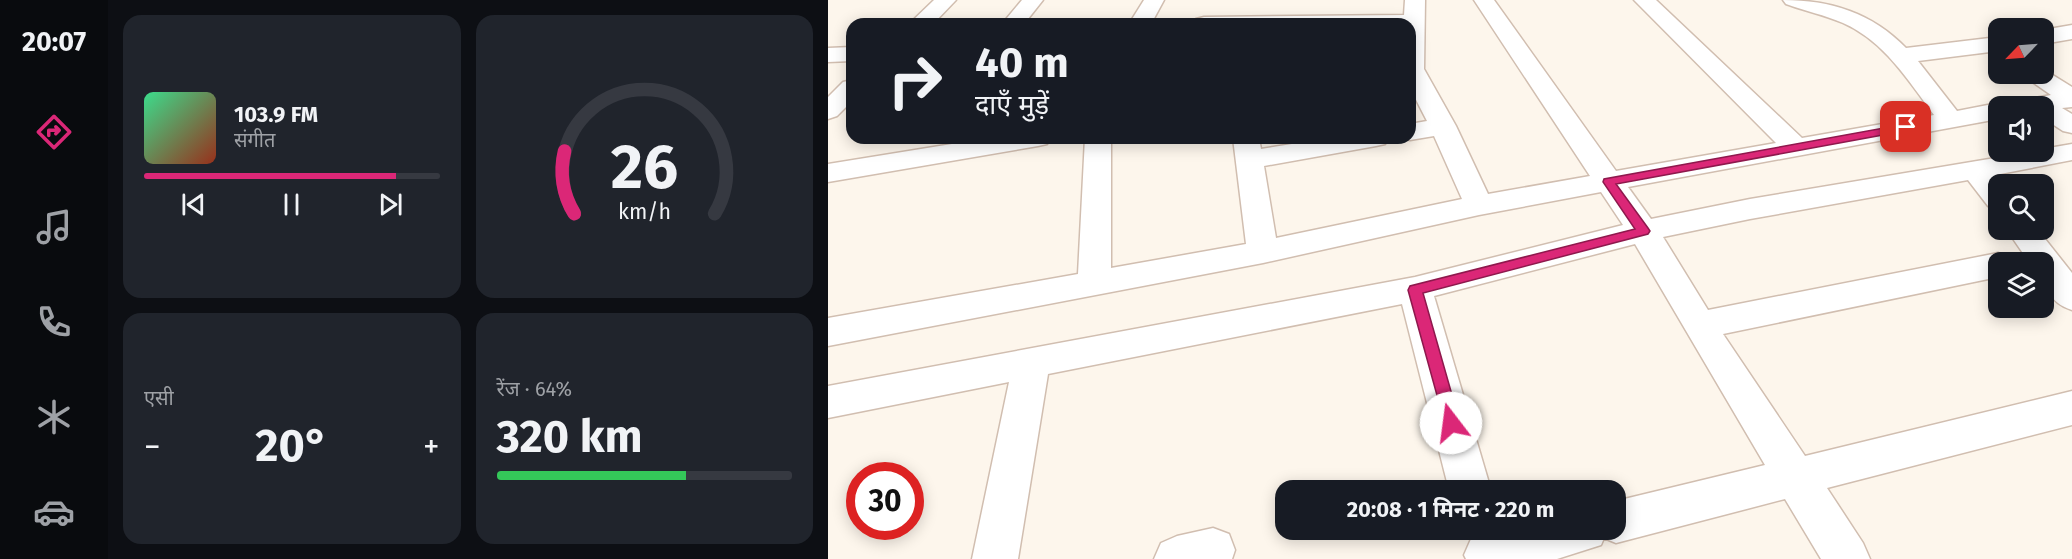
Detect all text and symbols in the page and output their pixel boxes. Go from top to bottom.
north arrow [1988,18,2054,84]
map controls [1988,18,2054,318]
text: 20:07 [22,26,86,58]
text: 40 m [975,38,1069,88]
icon: right [876,42,954,120]
text: दाएँ मुड़ें [975,89,1049,121]
button: sound [1988,96,2054,162]
text: 103.9 FM [234,101,318,128]
pin [1880,101,1931,152]
icon: arrive [1889,110,1922,143]
icon: directions [33,111,75,153]
text: संगीत [234,128,275,152]
text: 26 [611,130,678,205]
button: search [1988,174,2054,240]
icon: previous [177,188,210,221]
icon: pause [275,188,308,221]
icon: next [374,188,407,221]
text: km/h [618,199,671,225]
icon: music [33,206,75,248]
button: layers [1988,252,2054,318]
icon: phone [33,301,75,343]
text: रेंज · 64% [497,377,572,401]
text: एसी [144,386,174,410]
position arrow [1419,391,1483,455]
icon: climate [33,396,75,438]
text: 320 km [497,410,643,464]
text: 20° [255,419,328,473]
text: − [144,427,161,467]
text: + [423,427,439,467]
speed limit sign: 30 [846,462,924,540]
icon: car [33,491,75,533]
text: 20:08 · 1 मिनट · 220 m [1347,496,1554,523]

